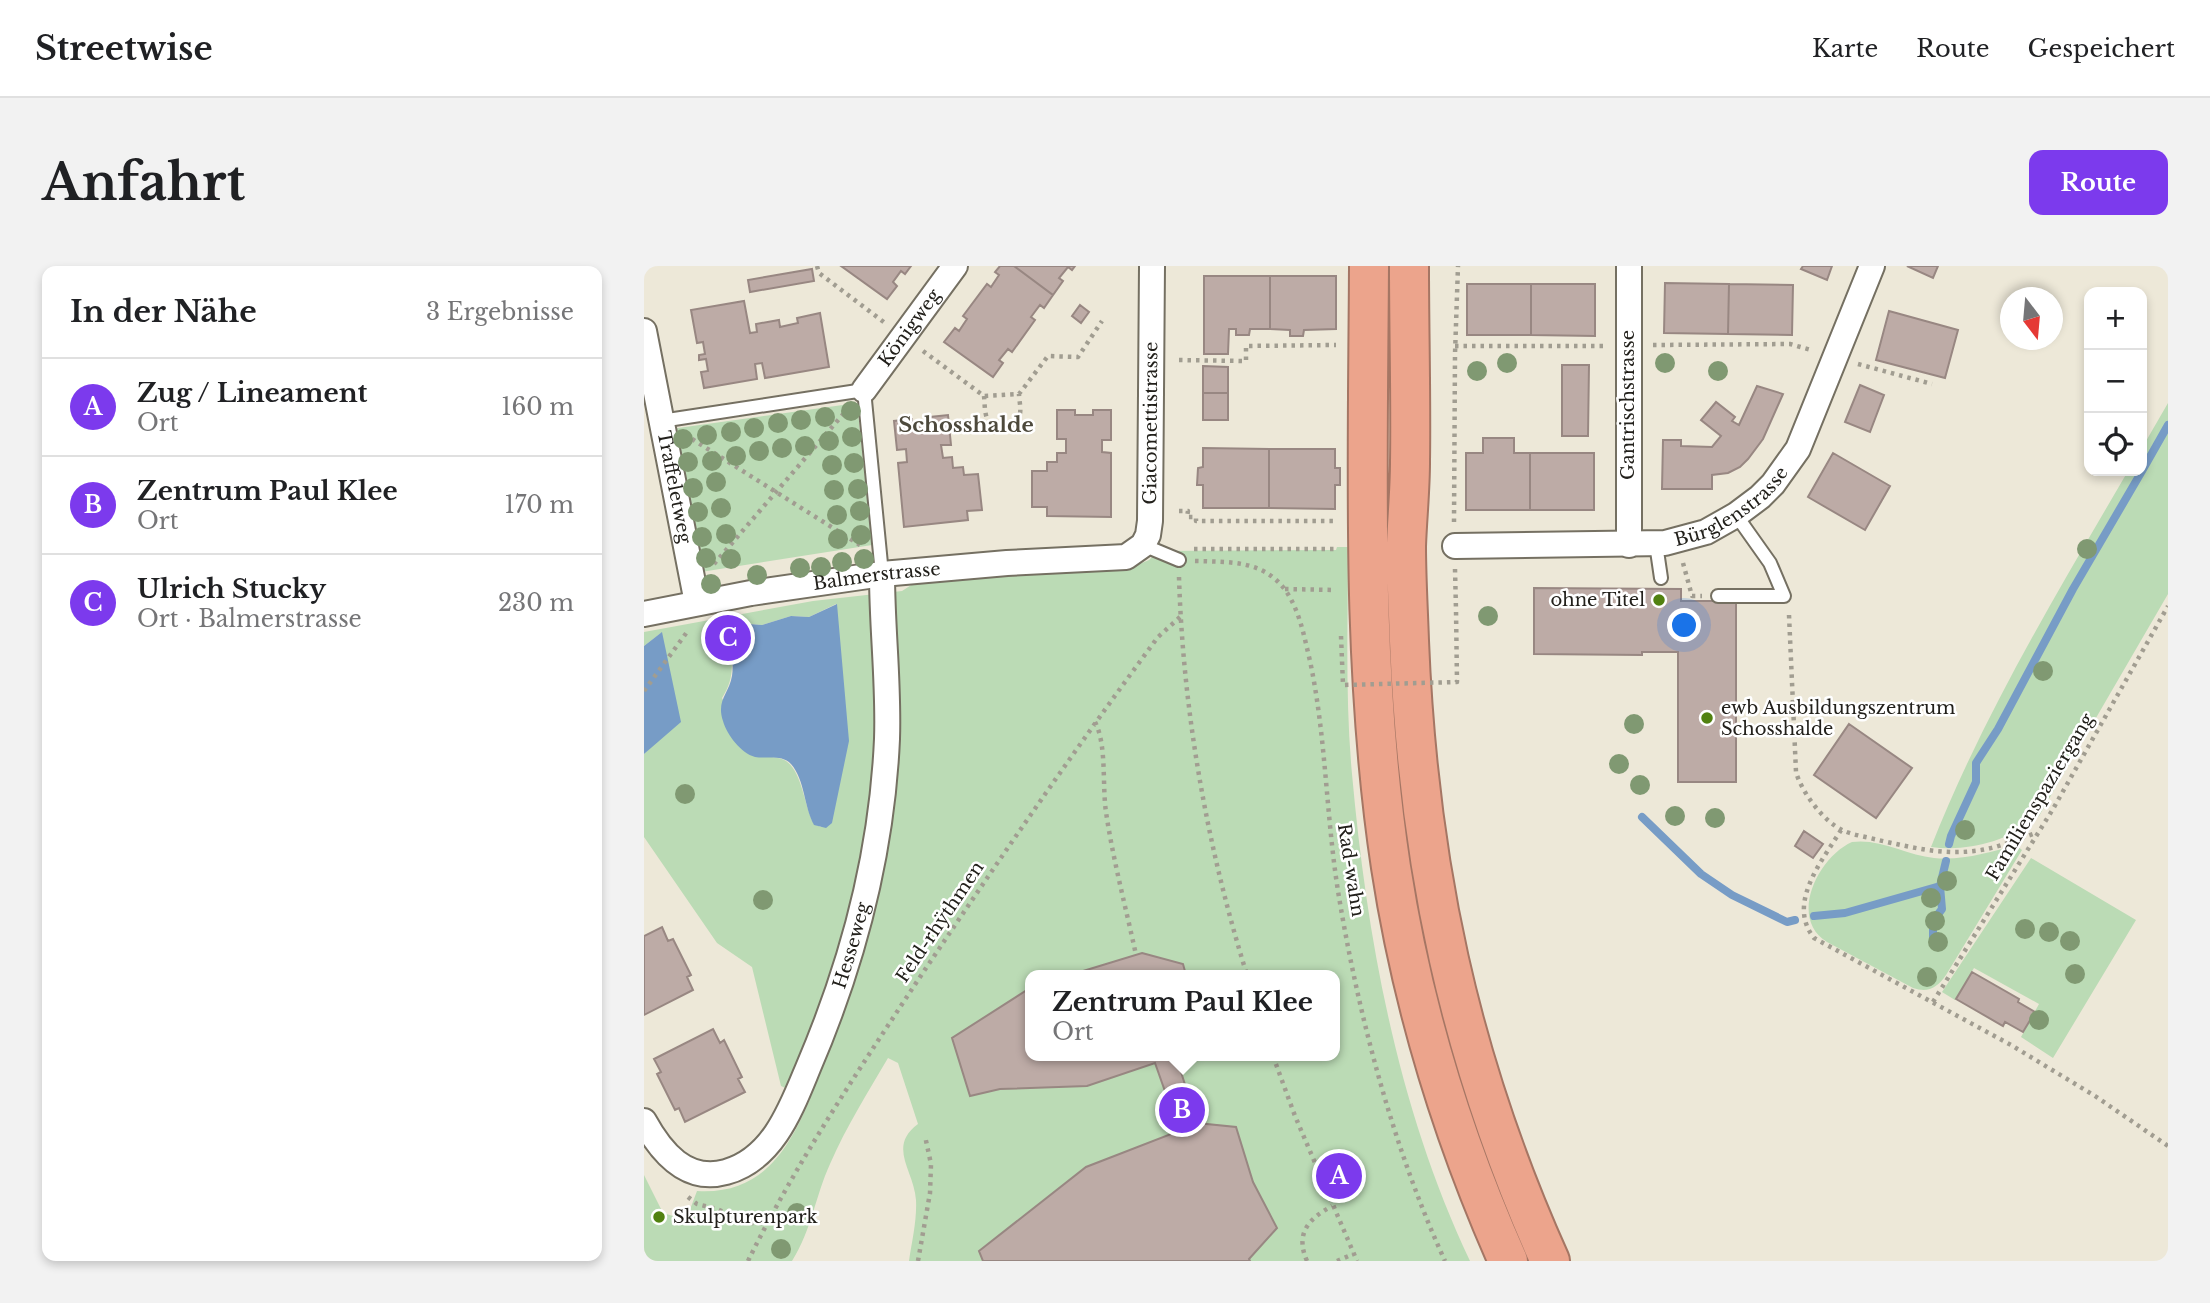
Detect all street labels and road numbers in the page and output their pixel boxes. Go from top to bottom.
street label: Königweg [874,285,945,371]
street label: Gantrischstrasse [1617,330,1639,480]
street label: Giacomettistrasse [1139,342,1162,505]
street label: Traffeletweg [653,429,696,545]
street label: Bürglenstrasse [1672,462,1793,551]
street label: Balmerstrasse [812,558,941,595]
street label: Familienspaziergang [1981,709,2099,884]
street label: Rad-wahn [1333,822,1369,918]
street label: Feld-rhÿthmen [891,857,989,987]
street label: Hesseweg [828,900,874,992]

